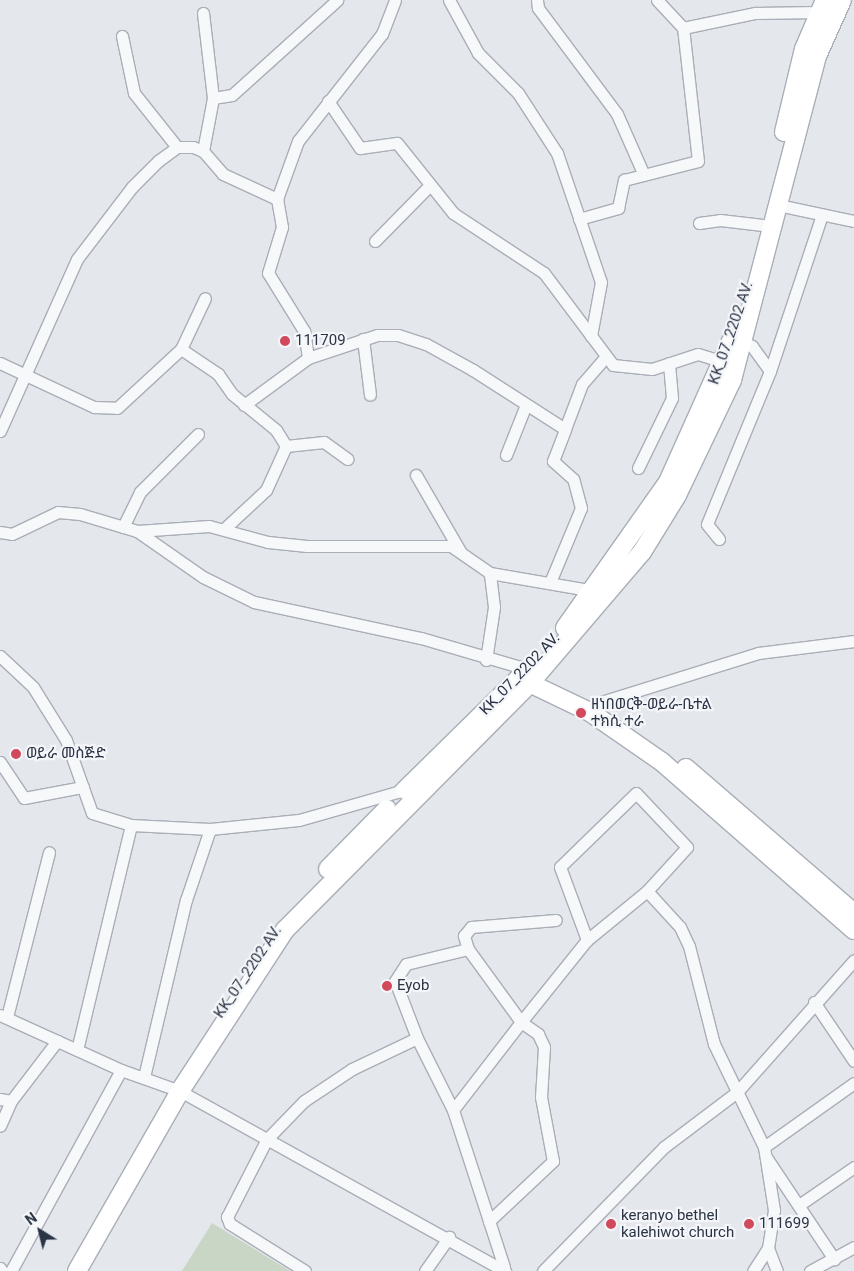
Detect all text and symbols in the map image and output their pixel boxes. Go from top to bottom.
street label: KK_07_2202 AV. [705,279,757,387]
place label: 111709 [295,332,346,350]
marker: 111709 [279,335,291,347]
street label: KK_07_2202 AV. [476,629,564,719]
place label: ዘነበወርቅ-ወይራ-ቤተል ተክሲ ተራ [591,695,712,730]
marker: ዘነበወርቅ-ወይራ-ቤተል ተክሲ ተራ [575,707,587,719]
place label: ወይራ መስጅድ [26,745,106,763]
marker: ወይራ መስጅድ [10,748,22,760]
street label: KK_07_2202 AV. [210,922,286,1022]
place label: Eyob [397,977,429,995]
marker: Eyob [381,980,393,992]
north arrow [15,1206,65,1256]
place label: keranyo bethel kalehiwot church [621,1206,734,1241]
text: N [22,1209,40,1228]
place label: 111699 [759,1215,810,1233]
marker: keranyo bethel kalehiwot church [605,1218,617,1230]
marker: 111699 [743,1218,755,1230]

